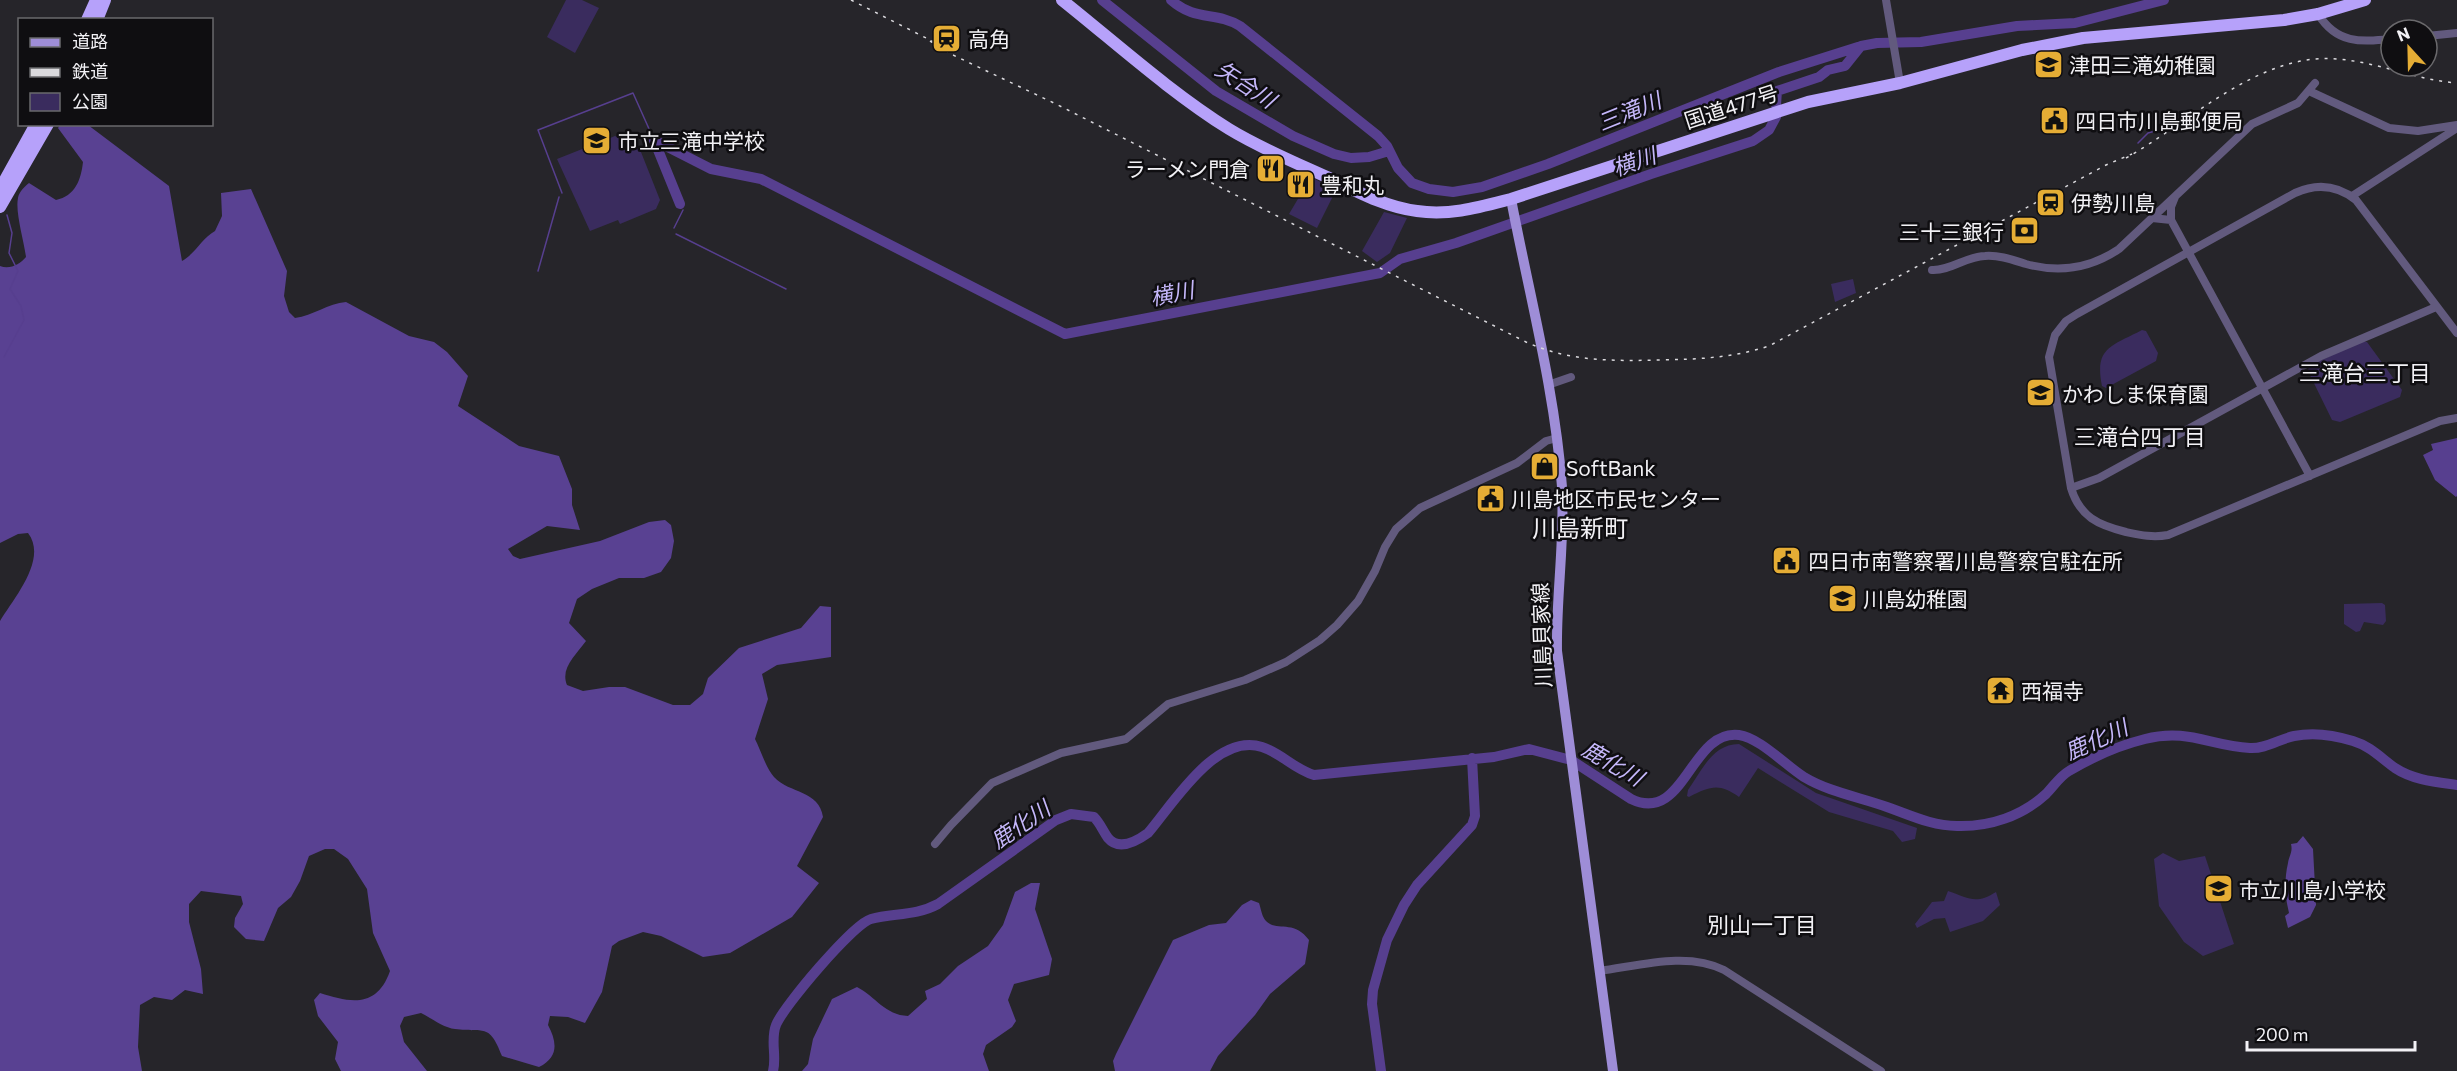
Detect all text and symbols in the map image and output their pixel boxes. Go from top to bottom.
legend [18,18,213,126]
north arrow [2379,18,2439,78]
station icon: 高角 [931,22,963,54]
text: N [2394,23,2412,45]
place label: 高角 [968,26,1010,51]
text: 道路 [72,30,108,52]
school or university icon: 津田三滝幼稚園 [2032,48,2064,80]
place label: 津田三滝幼稚園 [2069,52,2216,77]
water label: 矢合川 [1211,55,1283,114]
text: 鉄道 [72,60,108,82]
street label: 国道477号 [1681,79,1781,133]
water label: 三滝川 [1593,85,1667,136]
text: 公園 [72,90,108,112]
public building icon: 四日市川島郵便局 [2038,104,2070,136]
place label: 四日市川島郵便局 [2075,108,2243,133]
school or university icon: 市立三滝中学校 [581,124,613,156]
place label: 市立三滝中学校 [618,128,765,153]
water label: 横川 [1609,140,1661,181]
restaurant icon: ラーメン門倉 [1255,152,1287,184]
place label: ラーメン門倉 [1125,156,1250,181]
restaurant icon: 豊和丸 [1284,168,1316,200]
place label: 豊和丸 [1321,172,1384,197]
station icon: 伊勢川島 [2034,186,2066,218]
place label: 伊勢川島 [2071,190,2155,215]
bank icon: 三十三銀行 [2009,215,2041,247]
place label: 三十三銀行 [1899,219,2004,244]
water label: 横川 [1148,275,1198,310]
district label: 三滝台三丁目 [2299,359,2431,386]
school or university icon: かわしま保育園 [2025,377,2057,409]
place label: かわしま保育園 [2062,381,2209,406]
district label: 三滝台四丁目 [2074,423,2206,450]
shop icon: SoftBank [1529,451,1561,483]
place label: SoftBank [1566,455,1656,480]
public building icon: 川島地区市民センター [1474,482,1506,514]
place label: 川島地区市民センター [1511,486,1721,511]
district label: 川島新町 [1532,513,1628,542]
public building icon: 四日市南警察署川島警察官駐在所 [1771,544,1803,576]
place label: 四日市南警察署川島警察官駐在所 [1808,548,2123,573]
street label: 川島貝家線 [1527,582,1555,688]
school or university icon: 川島幼稚園 [1826,582,1858,614]
place label: 川島幼稚園 [1863,586,1968,611]
temple icon: 西福寺 [1984,674,2016,706]
place label: 西福寺 [2021,678,2084,703]
water label: 鹿化川 [2060,712,2133,765]
water label: 鹿化川 [1578,735,1650,792]
water label: 鹿化川 [985,793,1057,854]
school or university icon: 市立川島小学校 [2202,873,2234,905]
place label: 市立川島小学校 [2239,877,2386,902]
district label: 別山一丁目 [1707,911,1817,938]
scale bar [2247,1014,2415,1052]
text: 200 m [2256,1023,2309,1045]

